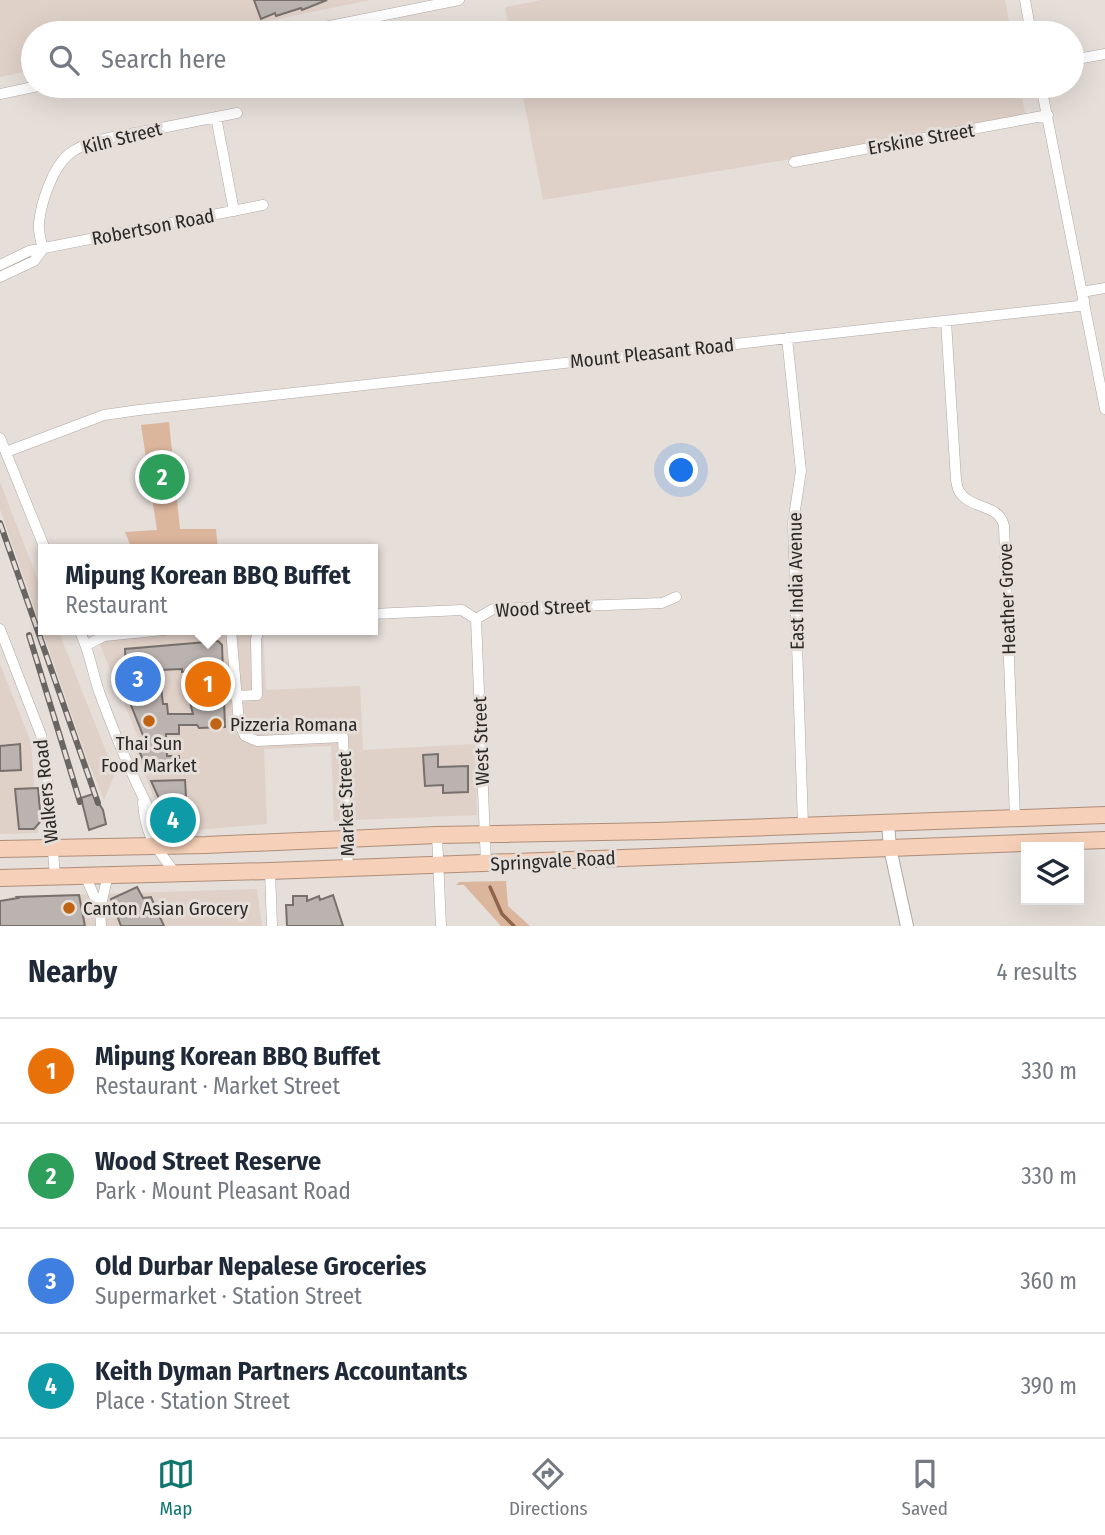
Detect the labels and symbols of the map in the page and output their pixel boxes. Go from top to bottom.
street label: Kiln Street [80,117,165,159]
street label: Erskine Street [866,118,977,160]
street label: Robertson Road [90,204,216,250]
street label: Mount Pleasant Road [569,333,735,373]
pin: 2 [139,451,185,503]
your location [664,453,698,487]
street label: East India Avenue [783,512,809,650]
street label: Heather Grove [994,543,1020,655]
street label: Wood Street [495,594,592,622]
pin: 3 [115,653,161,705]
pin: 1 [185,658,231,710]
street label: West Street [468,695,494,786]
marker: Thai Sun Food Market [141,713,157,729]
place label: Pizzeria Romana [230,713,358,736]
marker: Pizzeria Romana [208,716,224,732]
place label: Thai Sun Food Market [101,732,198,777]
street label: Walkers Road [29,738,63,844]
street label: Market Street [333,750,359,857]
pin: 4 [150,794,196,846]
street label: Springvale Road [490,846,616,876]
place label: Canton Asian Grocery [83,897,249,920]
marker: Canton Asian Grocery [61,900,77,916]

